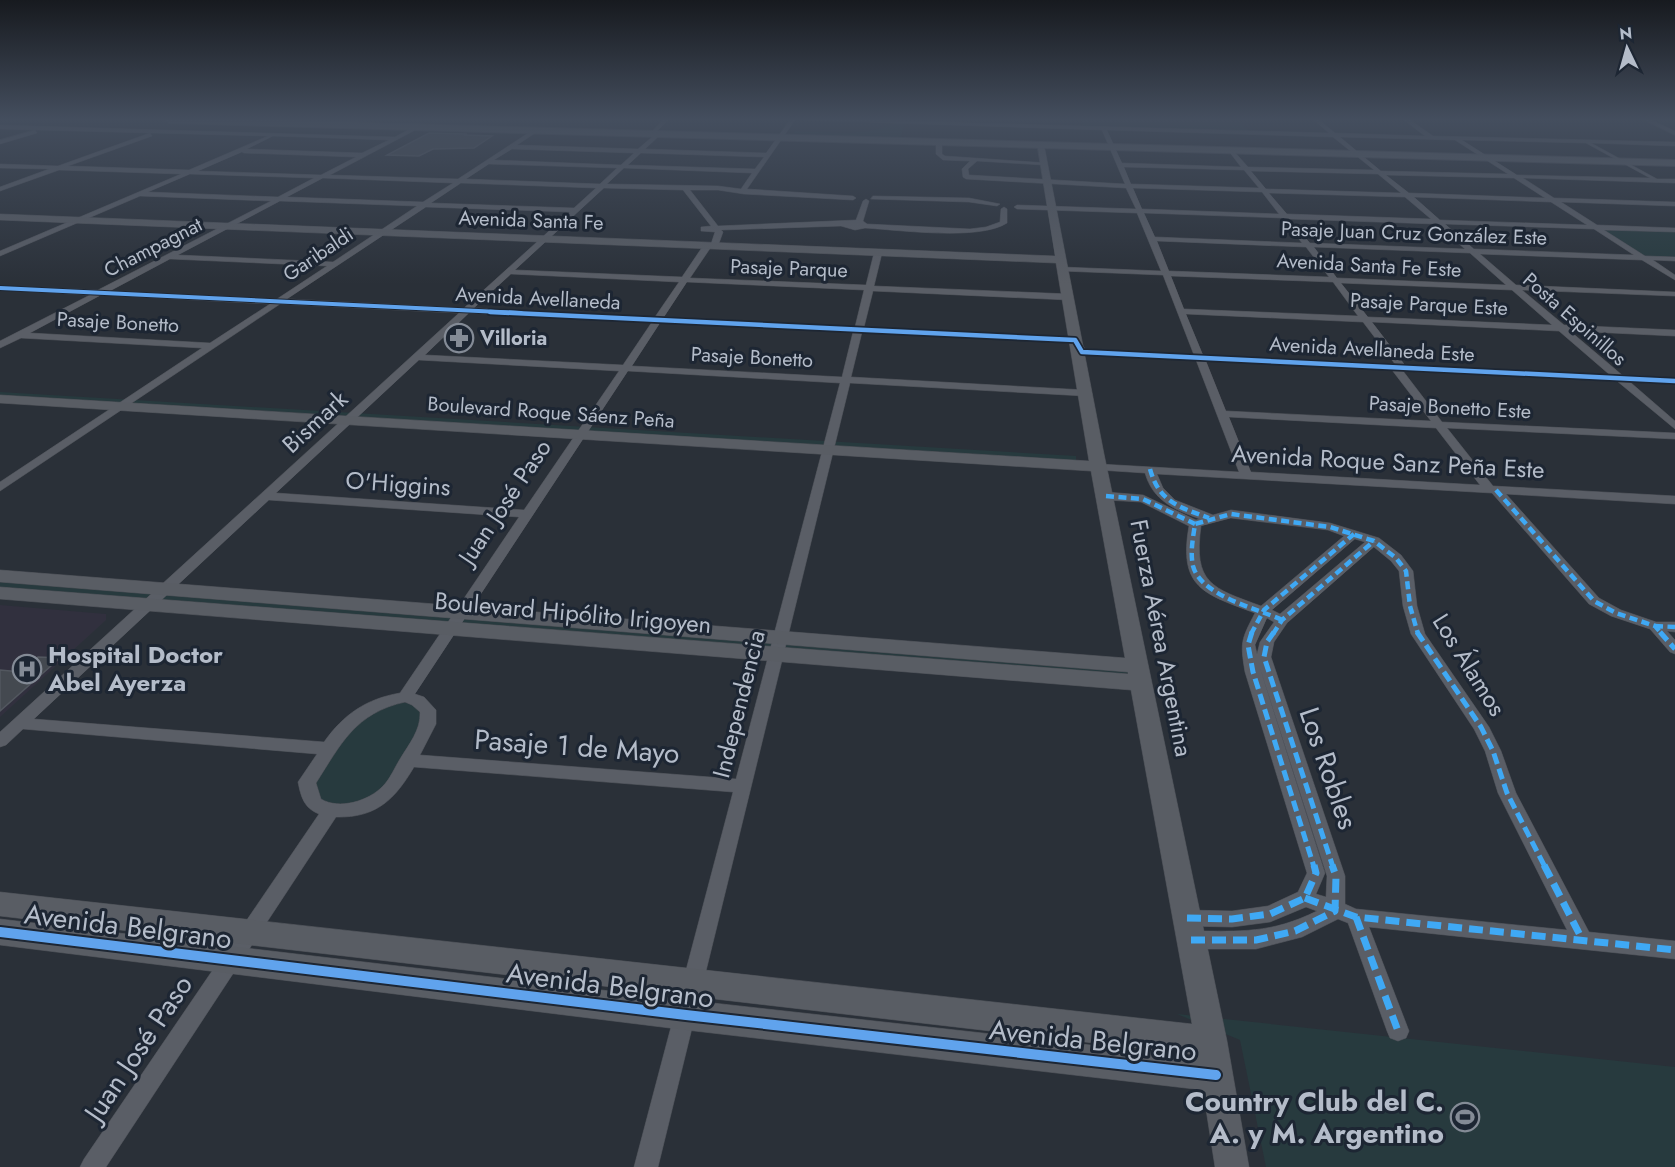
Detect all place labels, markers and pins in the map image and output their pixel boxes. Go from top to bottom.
pharmacy icon: Villoria [443,322,475,354]
place label: Villoria [479,324,547,353]
place label: Hospital Doctor Abel Ayerza [47,637,223,700]
hospital icon: Hospital Doctor Abel Ayerza [11,653,43,685]
place label: Country Club del C. A. y M. Argentino [1185,1081,1444,1154]
sports icon: Country Club del C. A. y M. Argentino [1449,1101,1481,1133]

